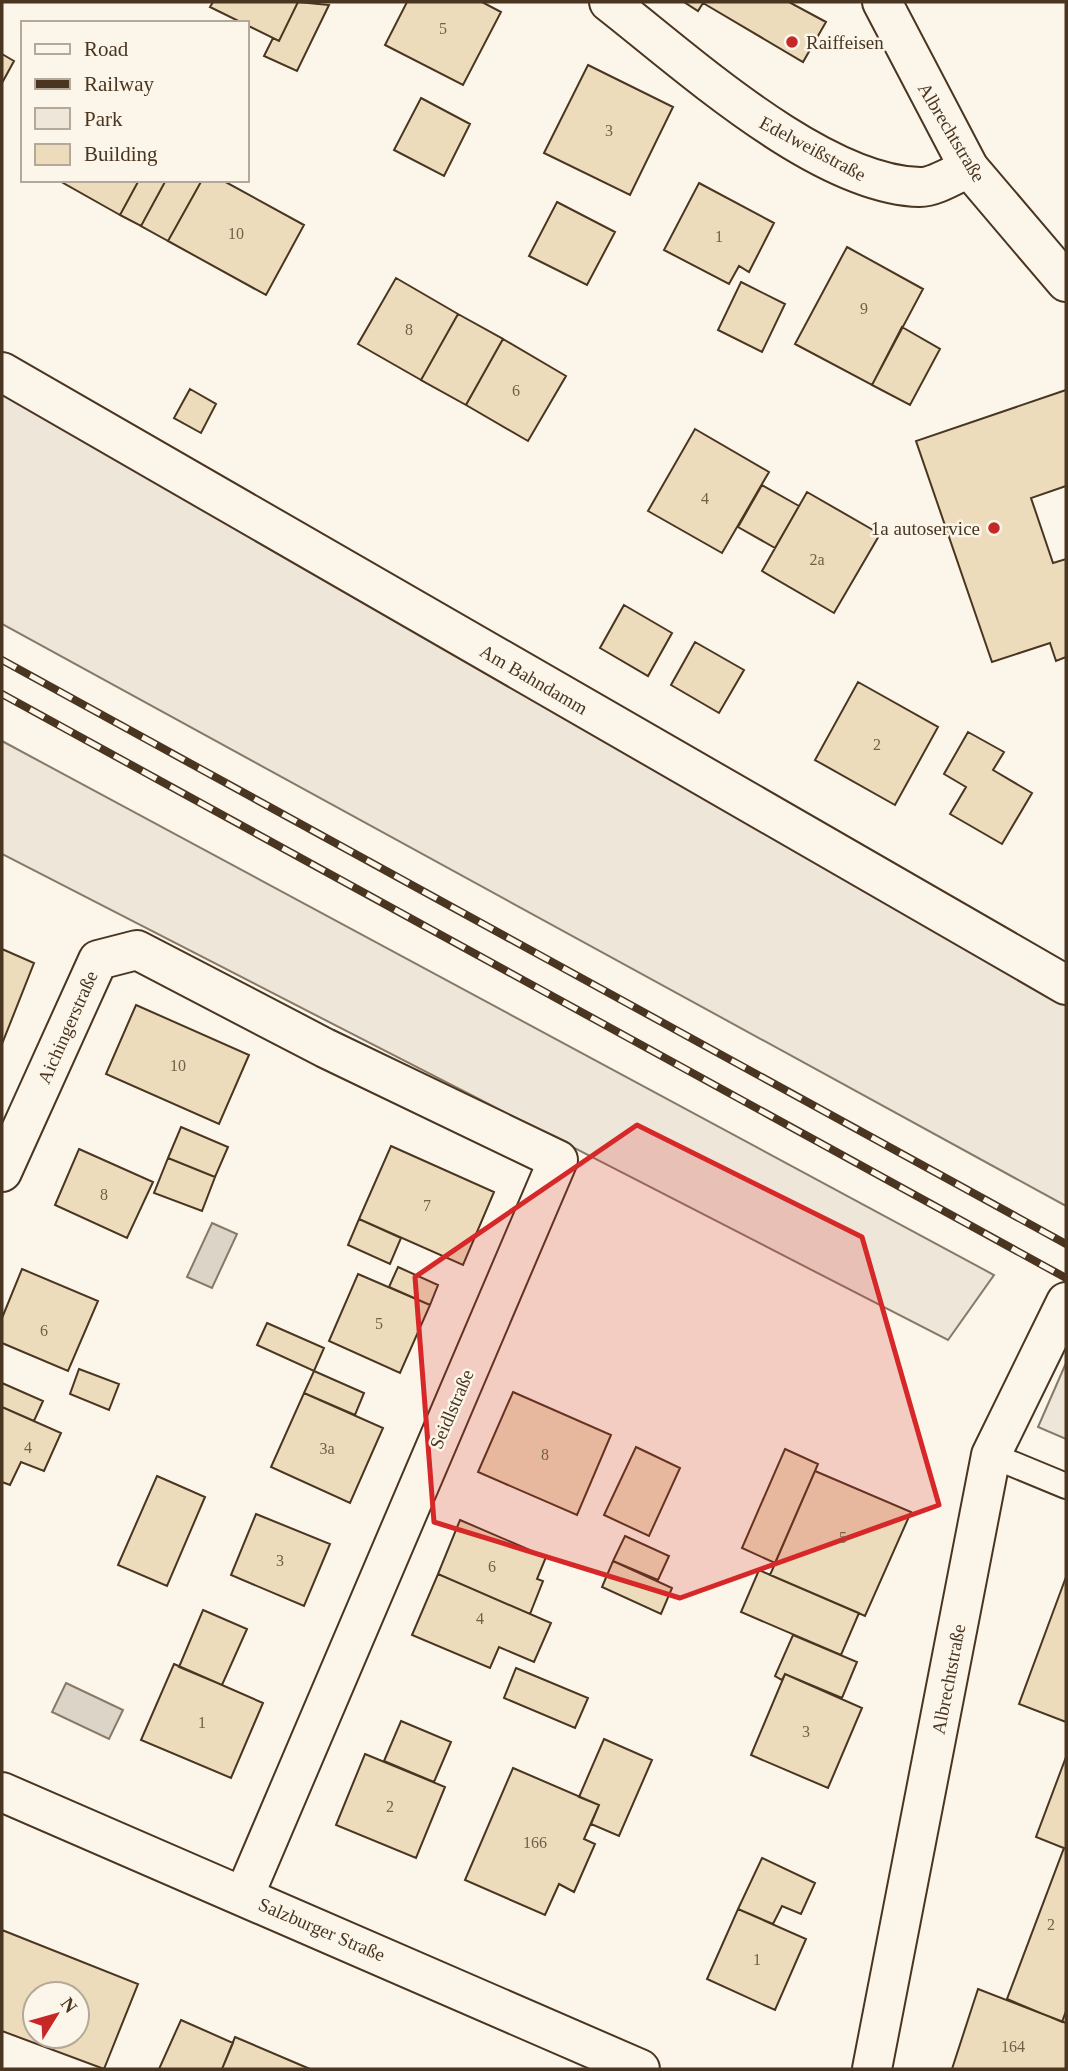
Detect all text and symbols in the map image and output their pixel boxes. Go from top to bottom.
house number: 5 [439,20,447,37]
legend [21,21,248,182]
place label: Raiffeisen [806,32,884,53]
marker: Raiffeisen [784,34,800,50]
text: Road [84,37,129,61]
text: Railway [84,72,154,96]
street label: Albrechtstraße [914,79,989,186]
text: Park [84,107,123,131]
street label: Edelweißstraße [756,112,869,185]
house number: 3 [605,122,613,139]
text: Building [84,142,158,166]
house number: 10 [228,225,244,242]
house number: 1 [715,228,723,245]
house number: 9 [860,300,868,317]
house number: 8 [405,321,413,338]
house number: 6 [512,382,520,399]
house number: 4 [701,490,709,507]
place label: 1a autoservice [871,518,980,539]
marker: 1a autoservice [986,520,1002,536]
house number: 2a [809,551,825,568]
street label: Am Bahndamm [476,640,592,719]
house number: 2 [873,736,881,753]
street label: Aichingerstraße [33,968,102,1087]
house number: 10 [170,1057,186,1074]
house number: 8 [100,1186,108,1203]
house number: 7 [423,1197,431,1214]
house number: 5 [375,1315,383,1332]
house number: 6 [40,1322,48,1339]
street label: Seidlstraße [425,1366,478,1452]
house number: 4 [24,1439,32,1456]
house number: 3a [319,1440,335,1457]
house number: 8 [541,1446,549,1463]
house number: 5 [839,1529,847,1546]
house number: 3 [276,1552,284,1569]
house number: 6 [488,1558,496,1575]
house number: 4 [476,1610,484,1627]
street label: Albrechtstraße [928,1622,969,1736]
house number: 1 [198,1714,206,1731]
house number: 3 [802,1723,810,1740]
house number: 2 [386,1798,394,1815]
house number: 166 [523,1834,547,1851]
street label: Salzburger Straße [255,1893,388,1966]
house number: 2 [1047,1916,1055,1933]
house number: 1 [753,1951,761,1968]
north arrow [21,1980,91,2050]
text: N [57,1993,82,2017]
house number: 164 [1001,2038,1025,2055]

